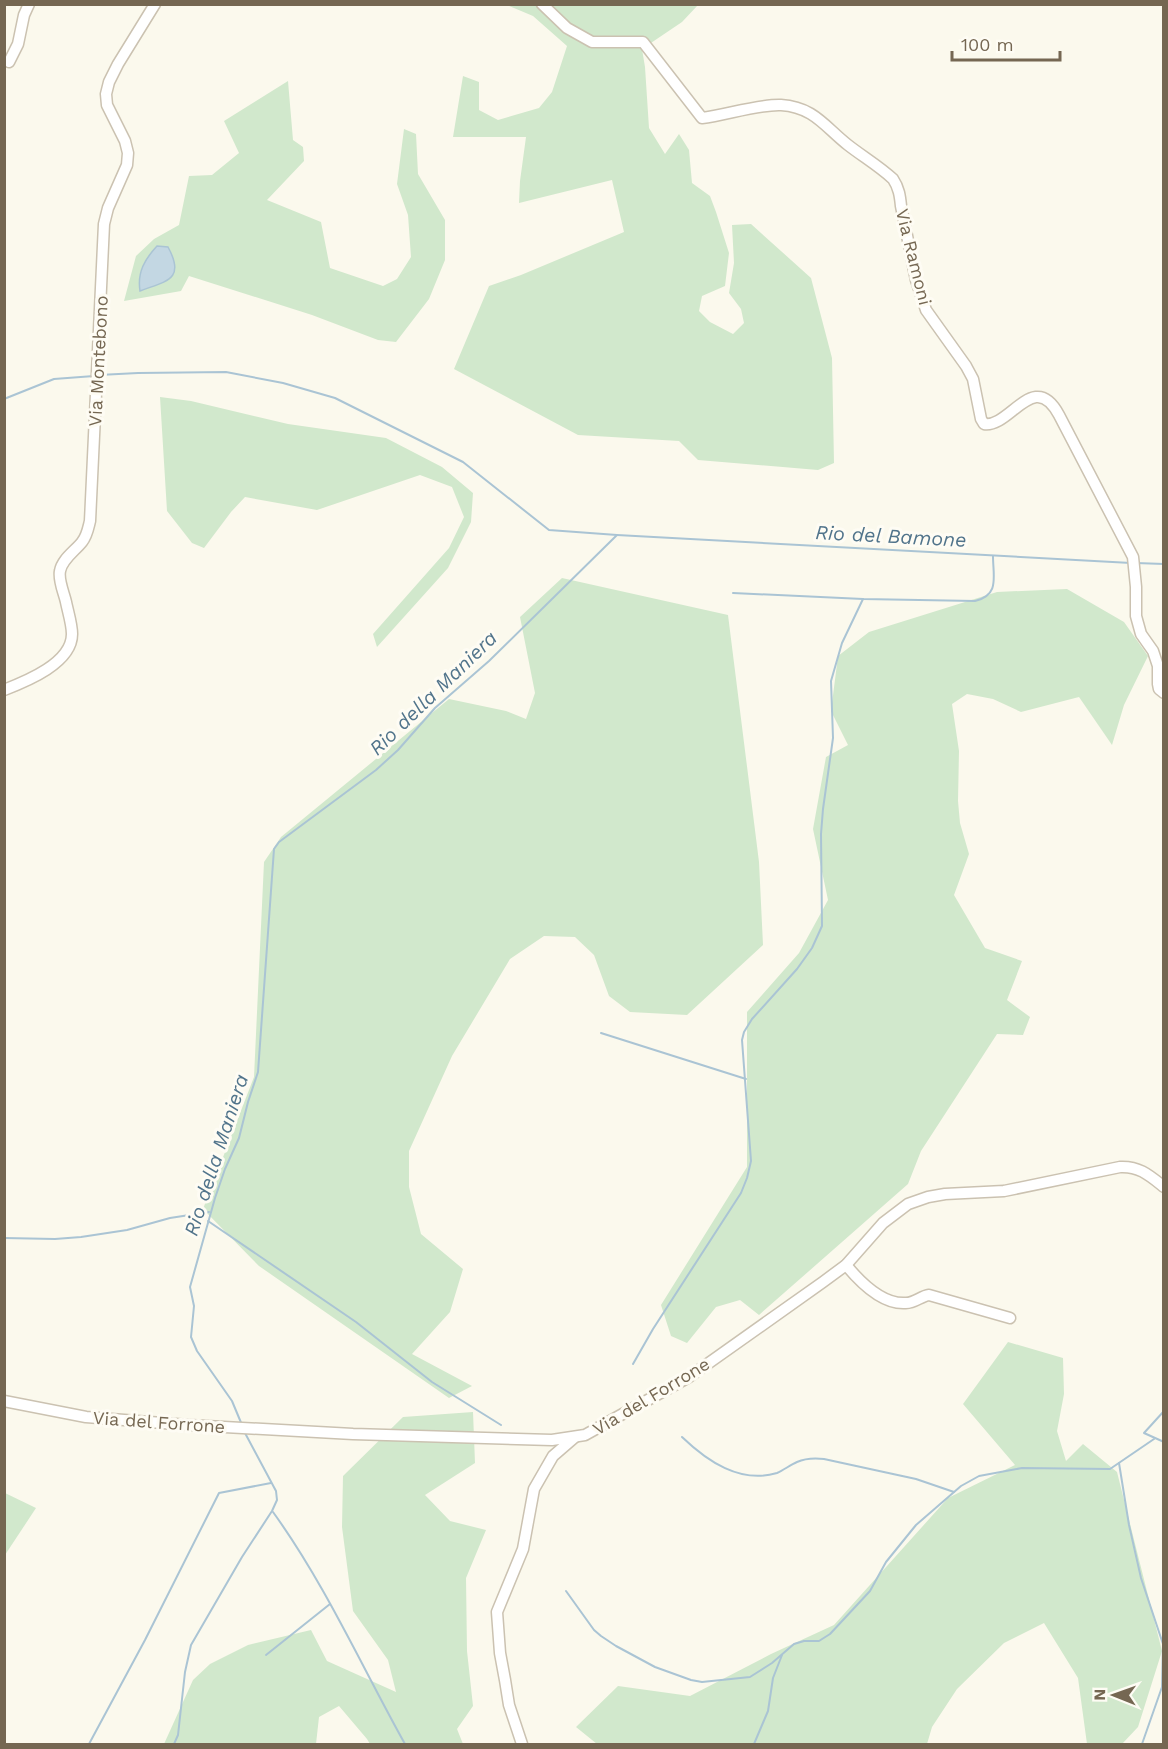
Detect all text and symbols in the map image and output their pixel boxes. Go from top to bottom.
scale bar [952,24,1060,62]
text: 100 m [961,34,1014,55]
street label: Via Ramoni [892,207,936,307]
street label: Via Montebono [84,295,112,427]
water label: Rio del Bamone [815,520,967,552]
water label: Rio della Maniera [364,626,502,760]
water label: Rio della Maniera [179,1071,253,1239]
street label: Via del Forrone [589,1353,713,1439]
street label: Via del Forrone [92,1407,226,1437]
north arrow [1084,1665,1144,1725]
text: N [1090,1689,1109,1701]

